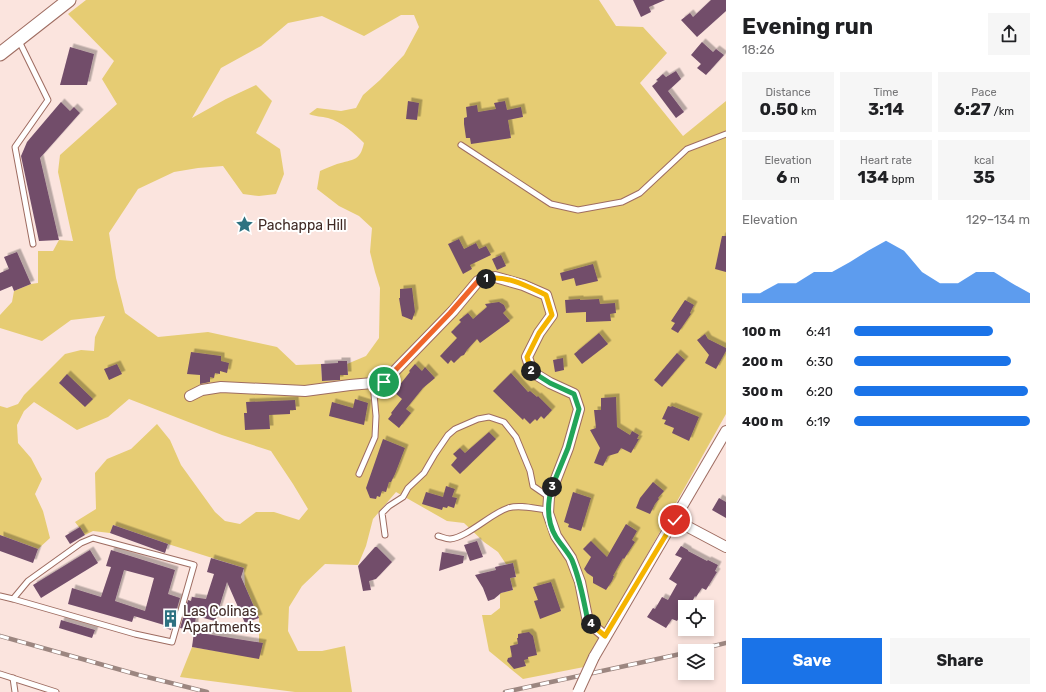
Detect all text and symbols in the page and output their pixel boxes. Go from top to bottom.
text: Evening run [742,13,873,40]
button: share [988,13,1030,55]
text: 18:26 [742,42,775,57]
text: Distance [765,86,811,99]
text: Time [874,86,898,99]
text: Pace [971,86,997,99]
text: 0.50 [760,99,798,119]
text: 3:14 [868,99,904,119]
text: 6:27 [954,99,991,119]
text: km [798,105,816,118]
text: /km [991,105,1014,118]
text: Elevation [764,154,812,167]
text: Heart rate [860,154,912,167]
text: kcal [974,154,994,167]
text: 6 [776,167,787,187]
text: 134 [858,167,889,187]
text: 35 [973,167,995,187]
text: m [787,173,800,186]
text: bpm [889,173,914,186]
text: Elevation [742,212,798,227]
text: 129–134 m [966,212,1030,227]
place icon: Pachappa Hill [235,215,255,235]
place label: Pachappa Hill [258,217,347,234]
pin: 1 [476,269,496,289]
text: 1 [483,272,489,285]
text: 100 m [742,324,781,339]
text: 6:41 [806,324,831,339]
text: 200 m [742,354,783,369]
text: 6:30 [806,354,833,369]
pin: 2 [521,361,541,381]
text: 2 [527,364,535,377]
pin [367,365,401,399]
icon: arrive [373,371,395,393]
text: 300 m [742,384,783,399]
text: 6:20 [806,384,833,399]
text: 400 m [742,414,783,429]
text: 6:19 [806,414,830,429]
pin: 3 [542,477,562,497]
text: 3 [548,480,556,493]
pin [658,503,692,537]
icon: check [664,509,686,531]
map controls [678,600,714,680]
button: locate [678,600,714,636]
place label: Las Colinas Apartments [183,603,261,636]
building icon: Las Colinas Apartments [160,609,180,629]
pin: 4 [581,614,601,634]
text: 4 [587,617,595,630]
button: Save [742,638,882,684]
button: Share [890,638,1030,684]
button: layers [678,644,714,680]

